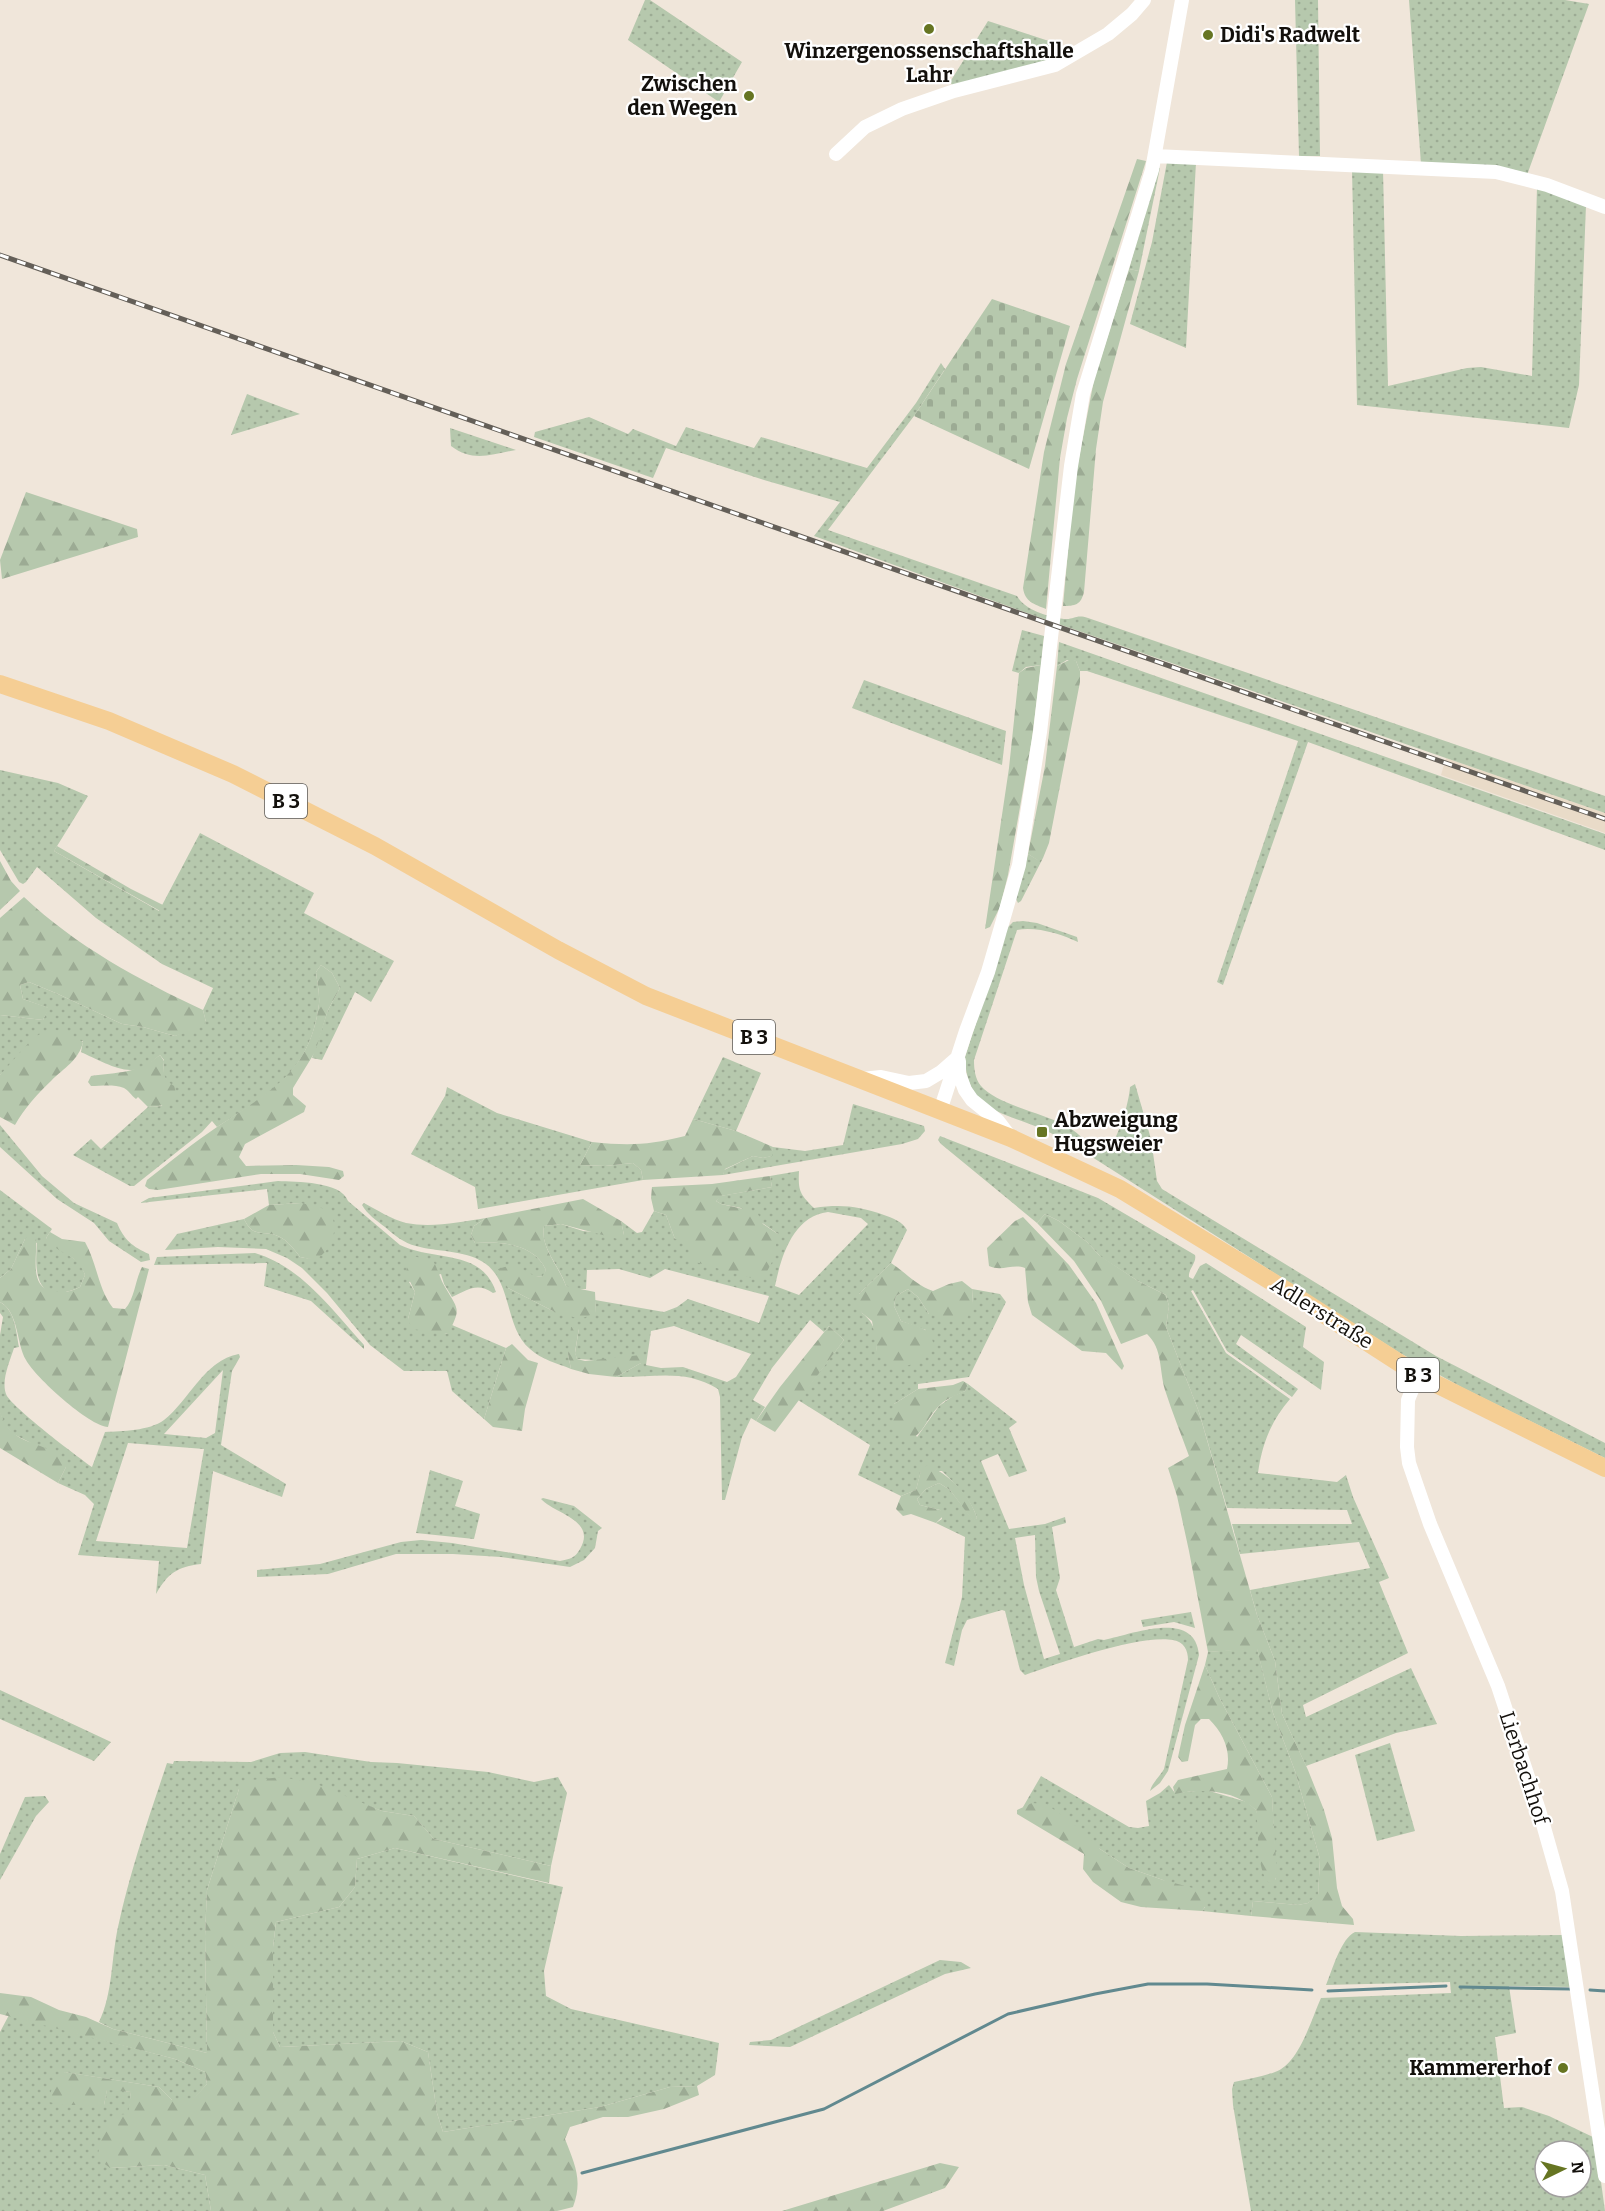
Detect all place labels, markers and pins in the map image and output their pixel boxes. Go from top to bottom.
marker: Winzergenossenschaftshalle Lahr [922,22,936,36]
place label: Didi's Radwelt [1220,22,1361,48]
marker: Didi's Radwelt [1201,28,1215,42]
place label: Winzergenossenschaftshalle Lahr [784,38,1074,88]
place label: Zwischen den Wegen [627,71,737,121]
marker: Zwischen den Wegen [742,89,756,103]
place label: Abzweigung Hugsweier [1054,1107,1178,1157]
marker: Abzweigung Hugsweier [1035,1125,1049,1139]
place label: Kammererhof [1409,2055,1553,2081]
marker: Kammererhof [1556,2061,1570,2075]

